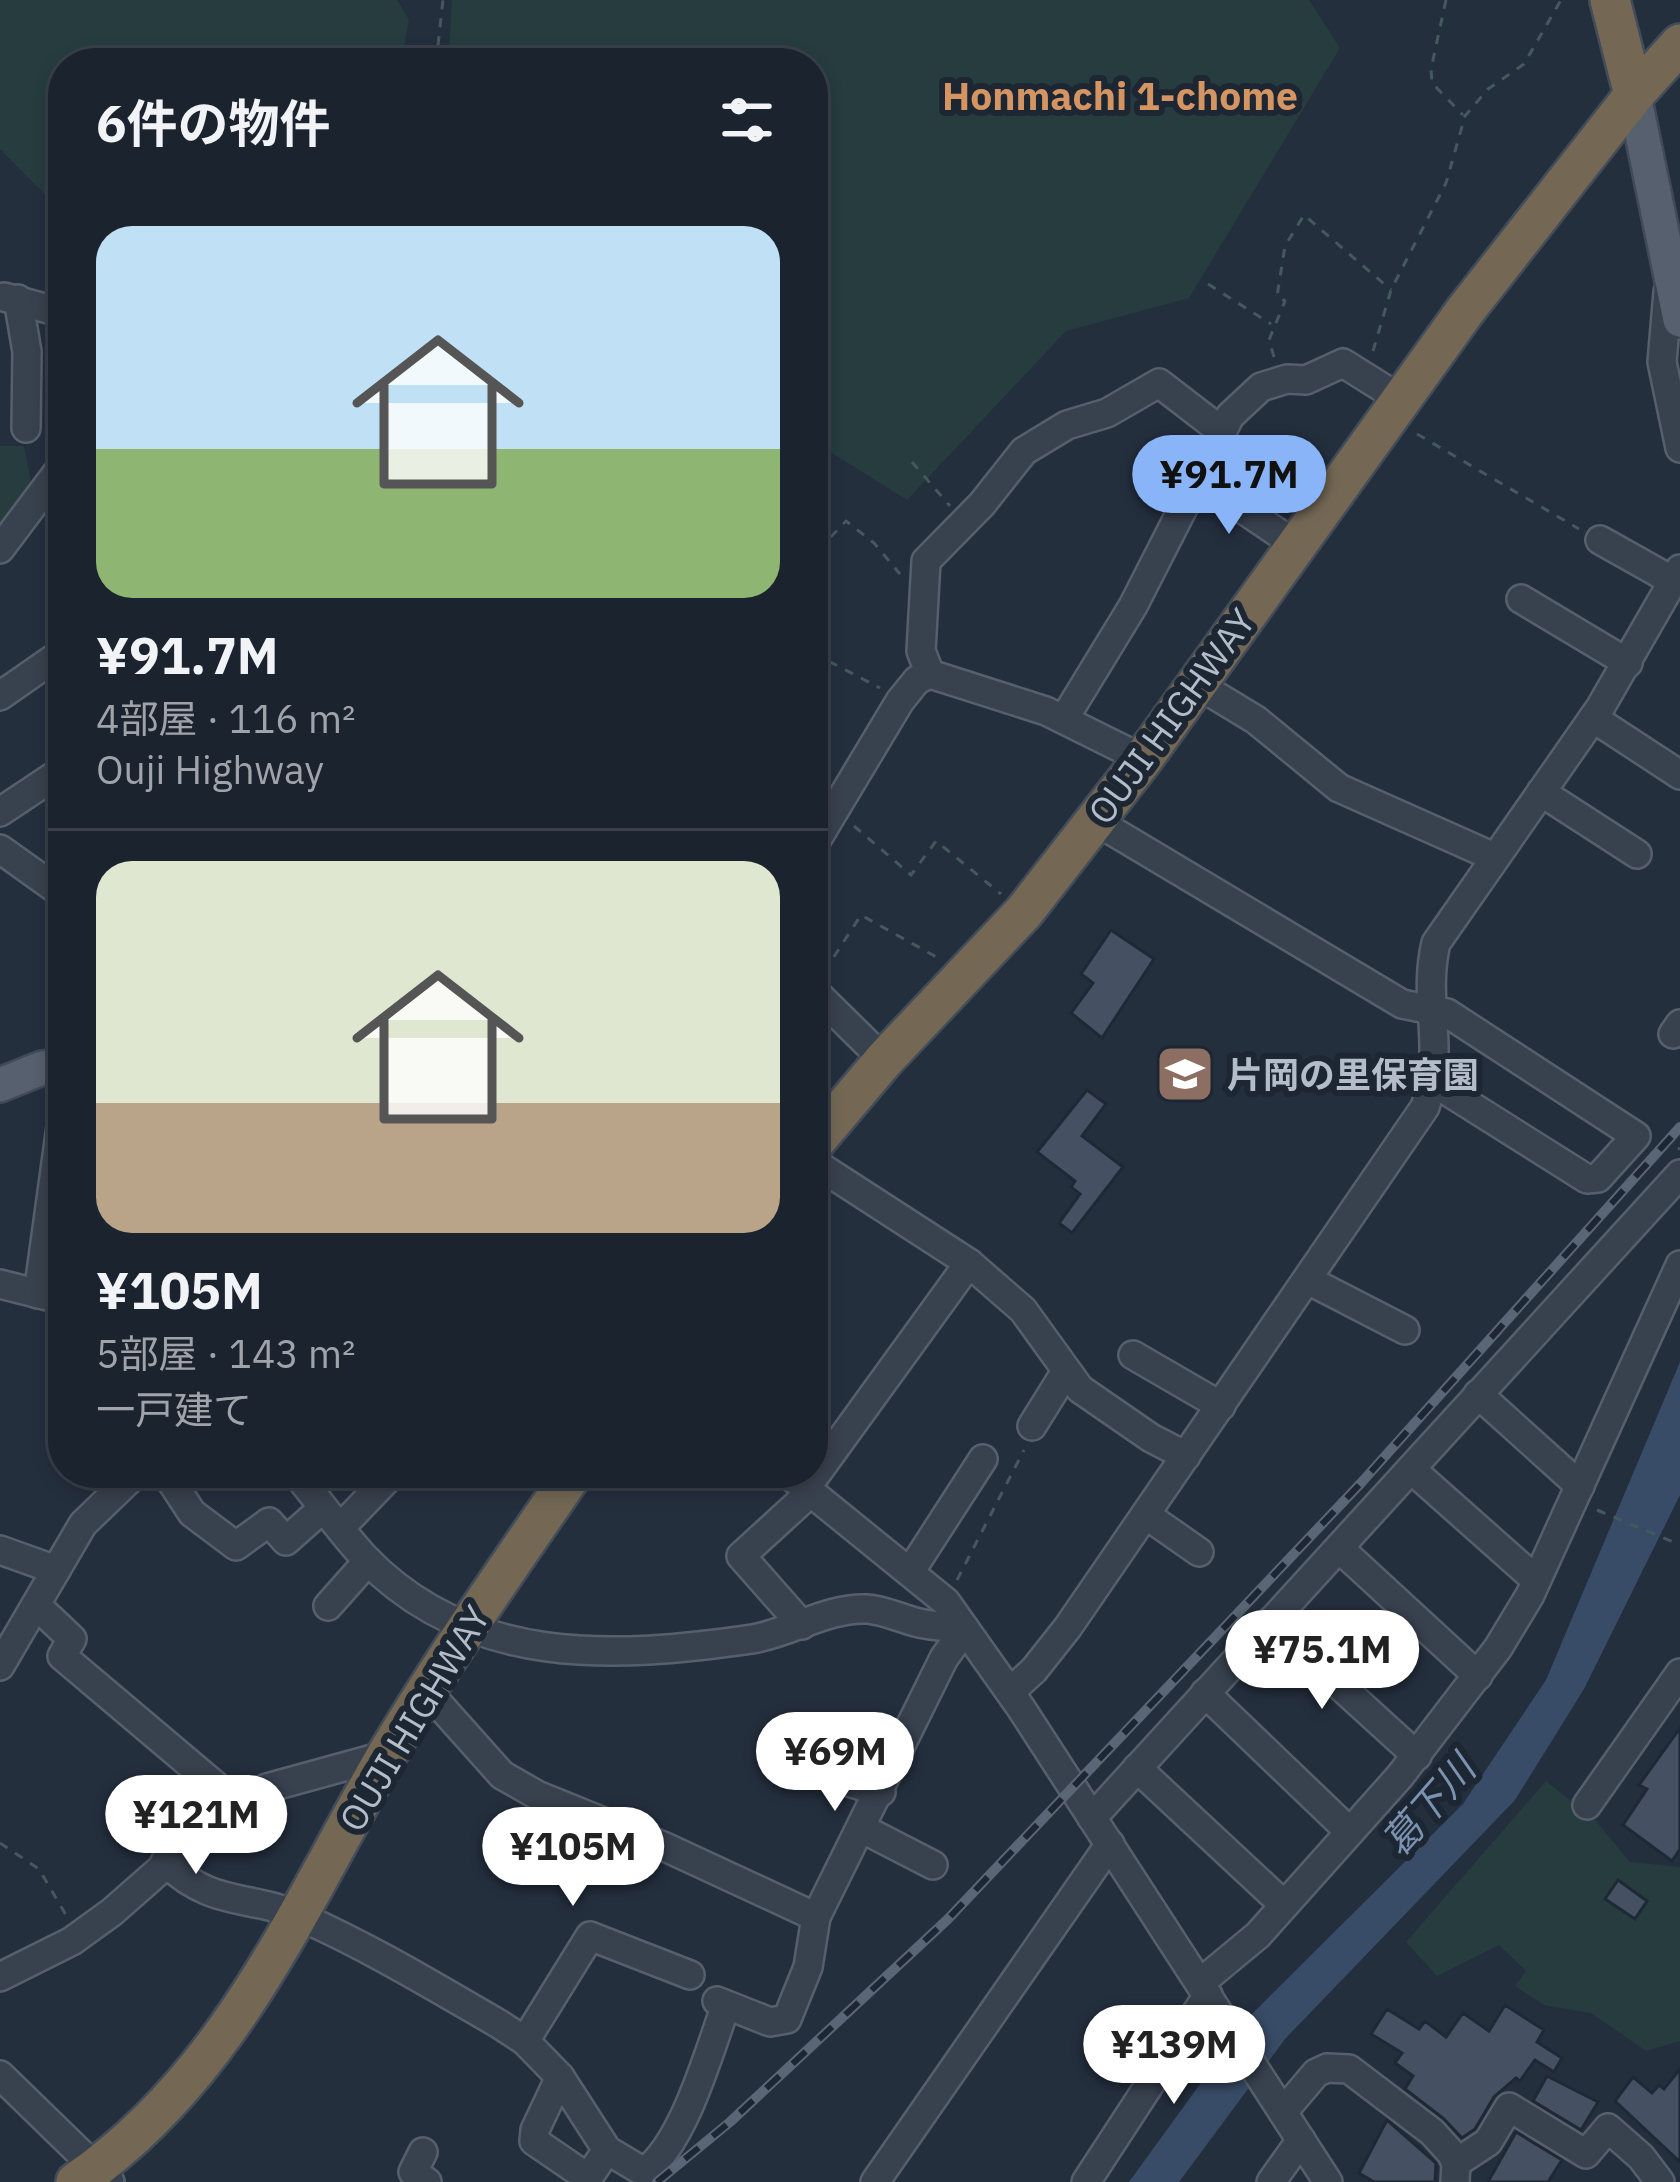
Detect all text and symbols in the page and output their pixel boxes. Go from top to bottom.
district label: Honmachi 1-chome [942,70,1298,121]
icon: filters [714,87,780,153]
text: 6件の物件 [96,90,331,156]
icon: home [330,304,546,520]
pin: ¥91.7M [1131,435,1327,537]
text: ¥91.7M [1159,448,1299,499]
street label: OUJI HIGHWAY [1077,599,1265,833]
text: ¥91.7M [96,622,279,688]
text: 4部屋 · 116 m² [96,693,355,744]
text: Ouji Highway [96,744,324,795]
icon: home [330,939,546,1155]
school or university icon: 片岡の里保育園 [1154,1043,1216,1105]
place label: 片岡の里保育園 [1227,1051,1479,1098]
text: ¥105M [96,1257,263,1323]
text: 5部屋 · 143 m² [96,1328,355,1379]
text: 一戸建て [96,1384,252,1435]
street label: OUJI HIGHWAY [328,1596,500,1840]
pin: ¥75.1M [1224,1610,1420,1712]
text: ¥75.1M [1252,1623,1392,1674]
pin: ¥69M [764,1712,906,1814]
text: ¥69M [783,1725,887,1776]
water label: 葛下川 [1370,1741,1488,1866]
pin: ¥121M [112,1775,280,1877]
text: ¥121M [132,1788,260,1839]
pin: ¥105M [489,1807,657,1909]
text: ¥105M [509,1820,637,1871]
pin: ¥139M [1090,2005,1258,2107]
text: ¥139M [1110,2018,1238,2069]

